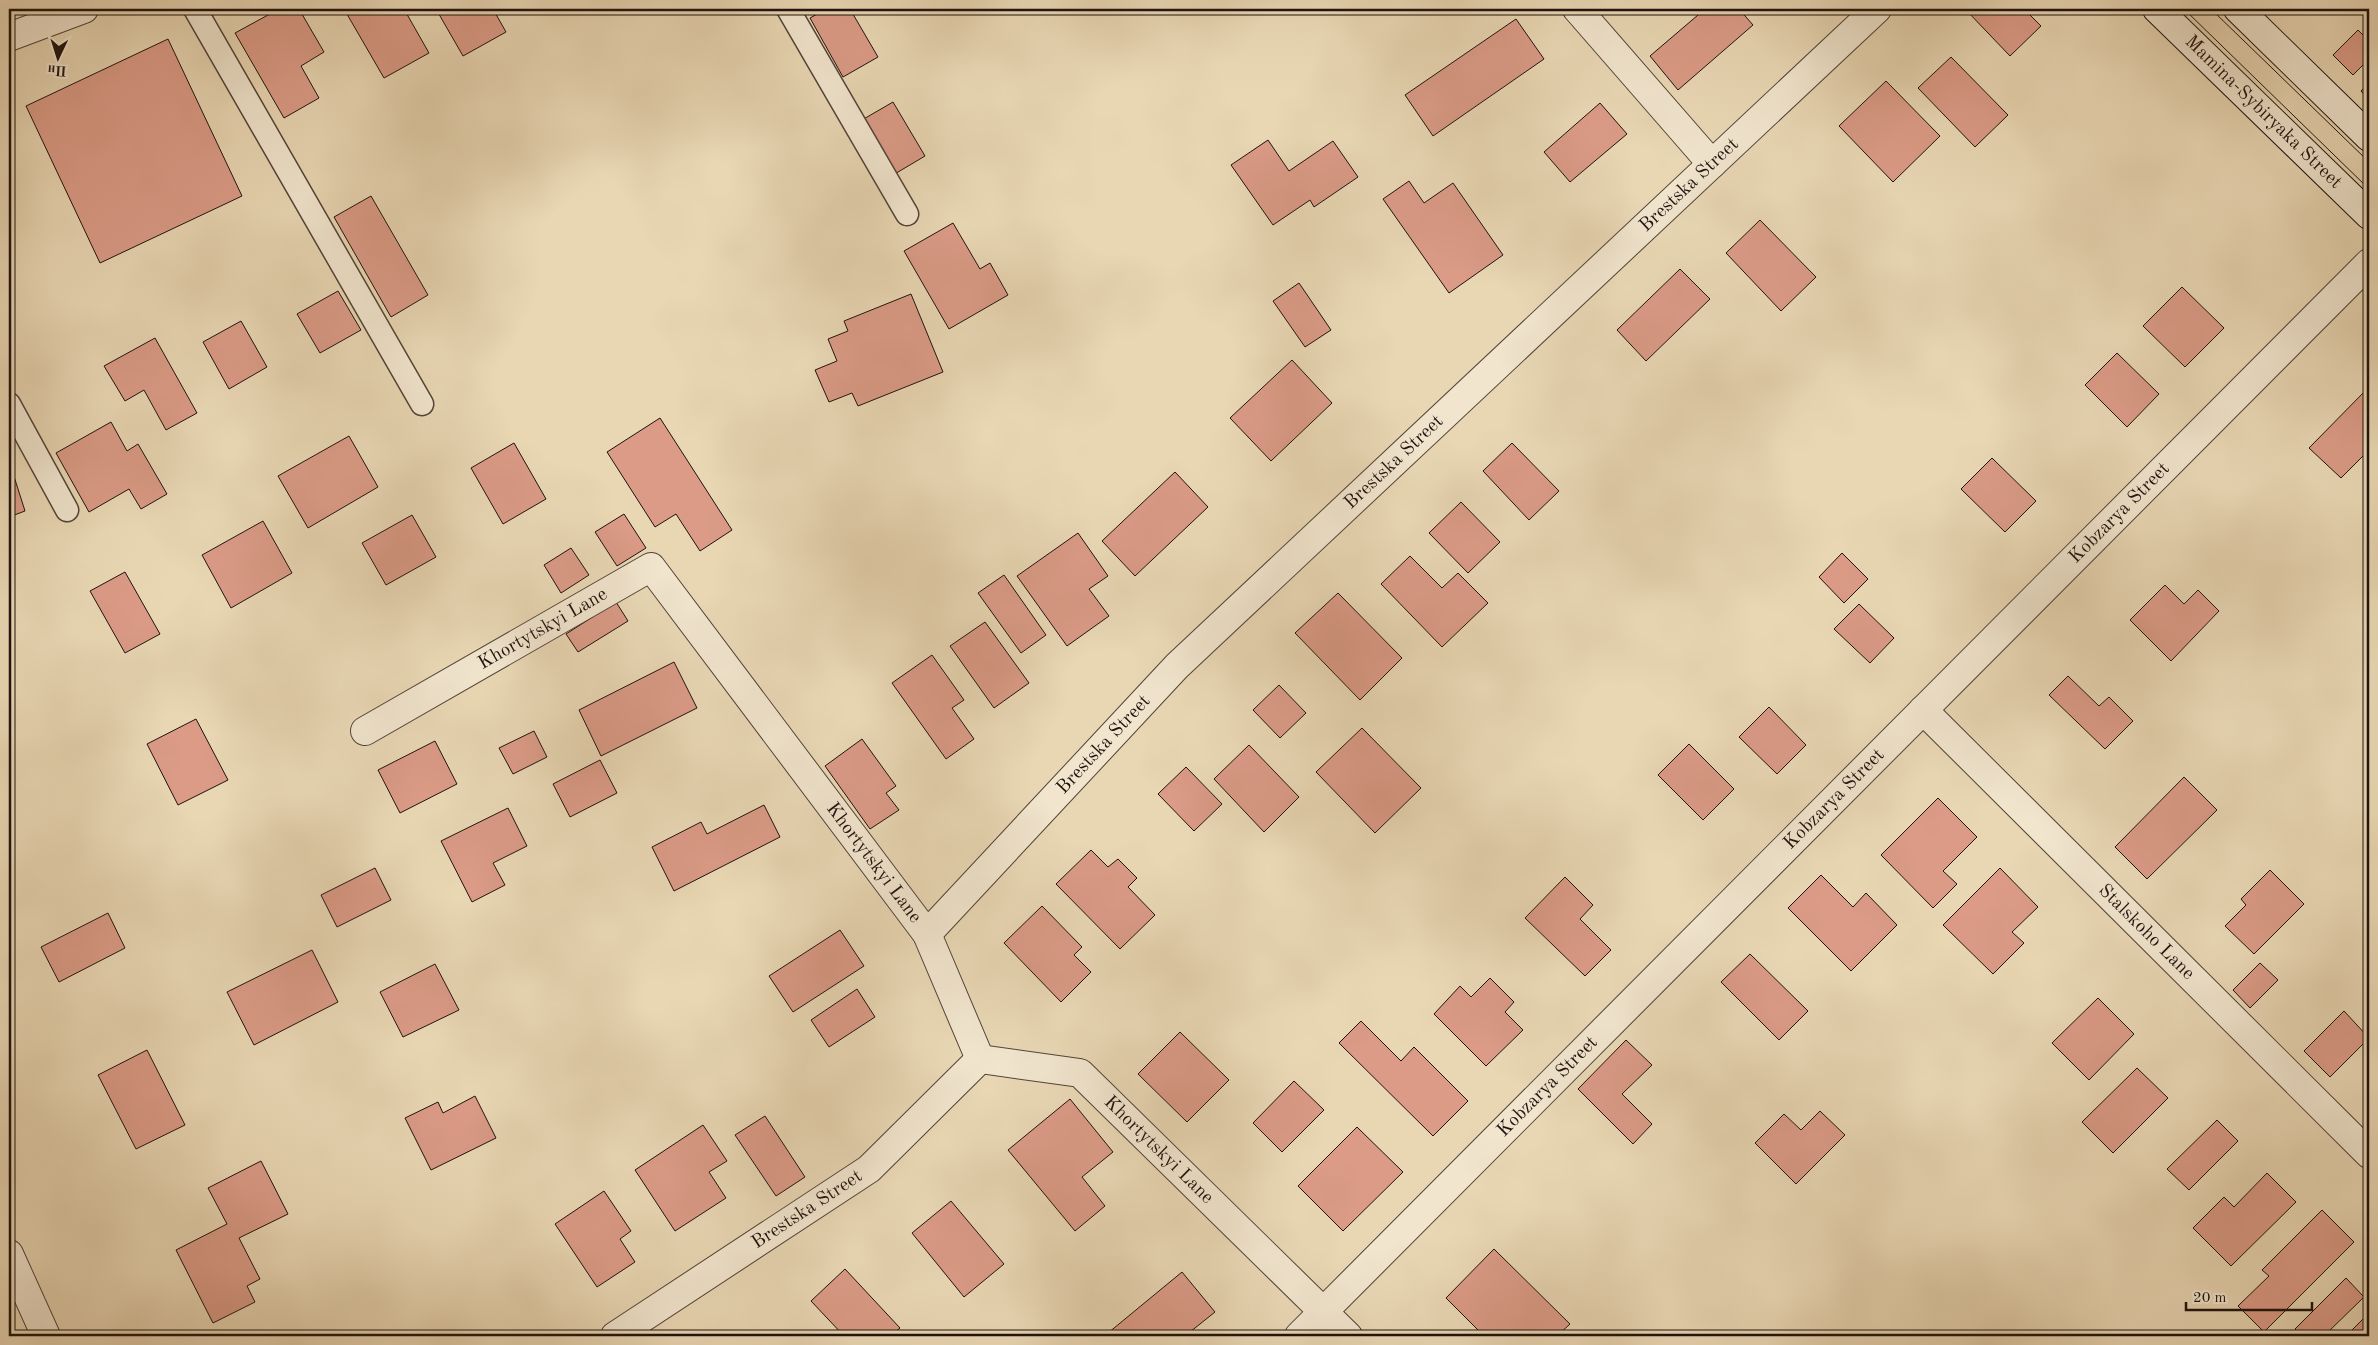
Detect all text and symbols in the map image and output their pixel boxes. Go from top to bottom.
north arrow [32,32,82,82]
street label: Mamina-Sybiryaka Street [2181,32,2345,192]
text: Пн [47,62,67,78]
street label: Brestska Street [1636,135,1742,236]
street label: Brestska Street [1341,412,1447,513]
street label: Kobzarya Street [2066,459,2173,567]
street label: Khortytskyi Lane [475,585,611,673]
street label: Brestska Street [1053,691,1154,798]
street label: Kobzarya Street [1780,745,1888,853]
street label: Khortytskyi Lane [822,799,925,927]
street label: Stalskoho Lane [2095,881,2198,984]
street label: Kobzarya Street [1494,1033,1601,1141]
street label: Khortytskyi Lane [1100,1092,1217,1208]
street label: Brestska Street [749,1167,866,1253]
scale bar [2186,1280,2312,1312]
text: 20 m [2193,1291,2227,1306]

